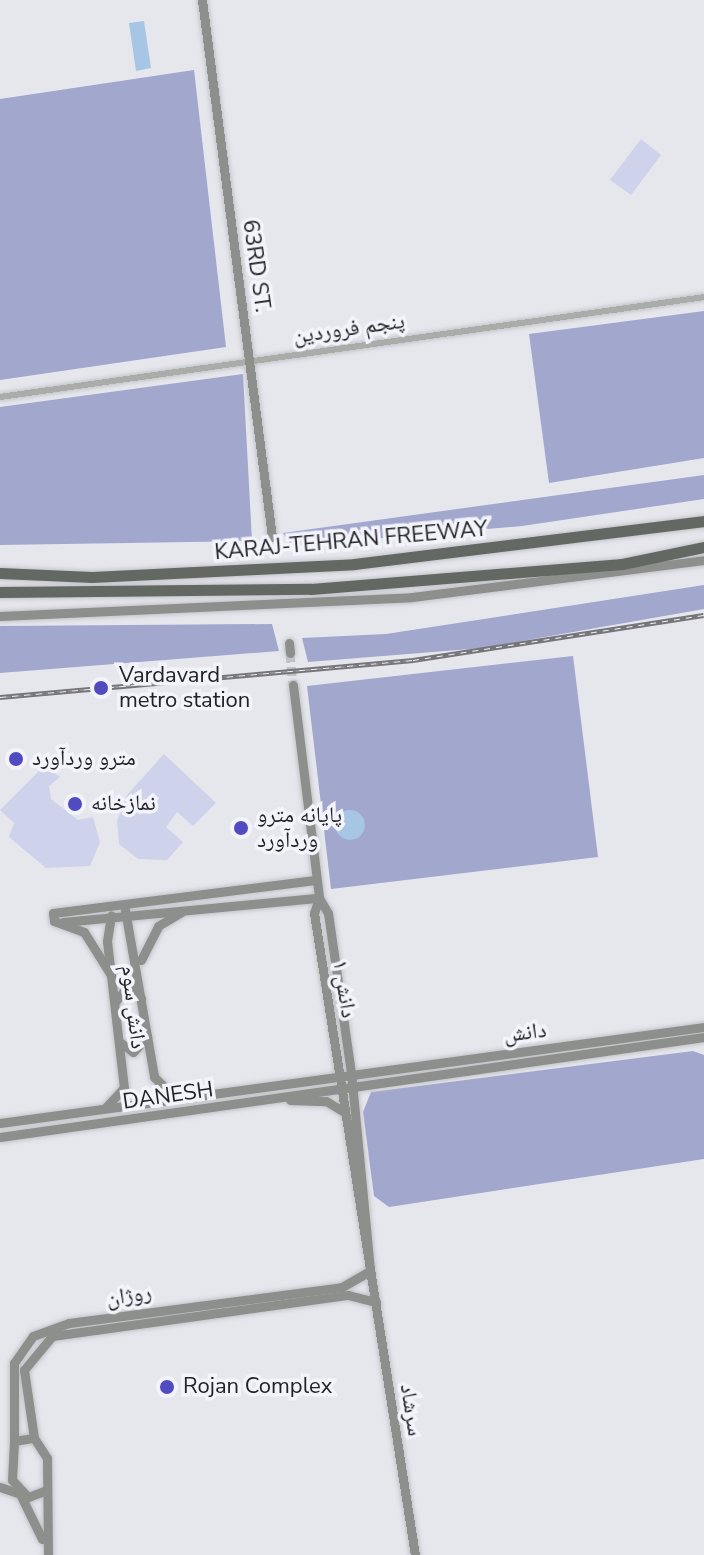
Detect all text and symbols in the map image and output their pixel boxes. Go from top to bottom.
street label: 63RD ST. [236,218,276,314]
street label: پنجم فروردین [292,308,406,350]
street label: KARAJ-TEHRAN FREEWAY [213,516,489,566]
place label: Vardavard metro station [119,662,250,714]
marker: Vardavard metro station [90,677,112,699]
place label: مترو وردآورد [32,746,136,772]
marker: مترو وردآورد [7,750,25,768]
place label: نمازخانه [91,791,156,817]
marker: نمازخانه [66,795,84,813]
place label: پایانه مترو وردآورد [257,802,342,854]
marker: پایانه مترو وردآورد [232,819,250,837]
street label: دانش ۱ [326,958,362,1020]
street label: دانش سوم [115,964,151,1050]
street label: دانش [502,1017,548,1049]
street label: DANESH [121,1077,215,1115]
street label: روژان [105,1280,153,1312]
place label: Rojan Complex [183,1374,332,1400]
marker: Rojan Complex [158,1378,176,1396]
street label: سرشاد [394,1382,428,1438]

